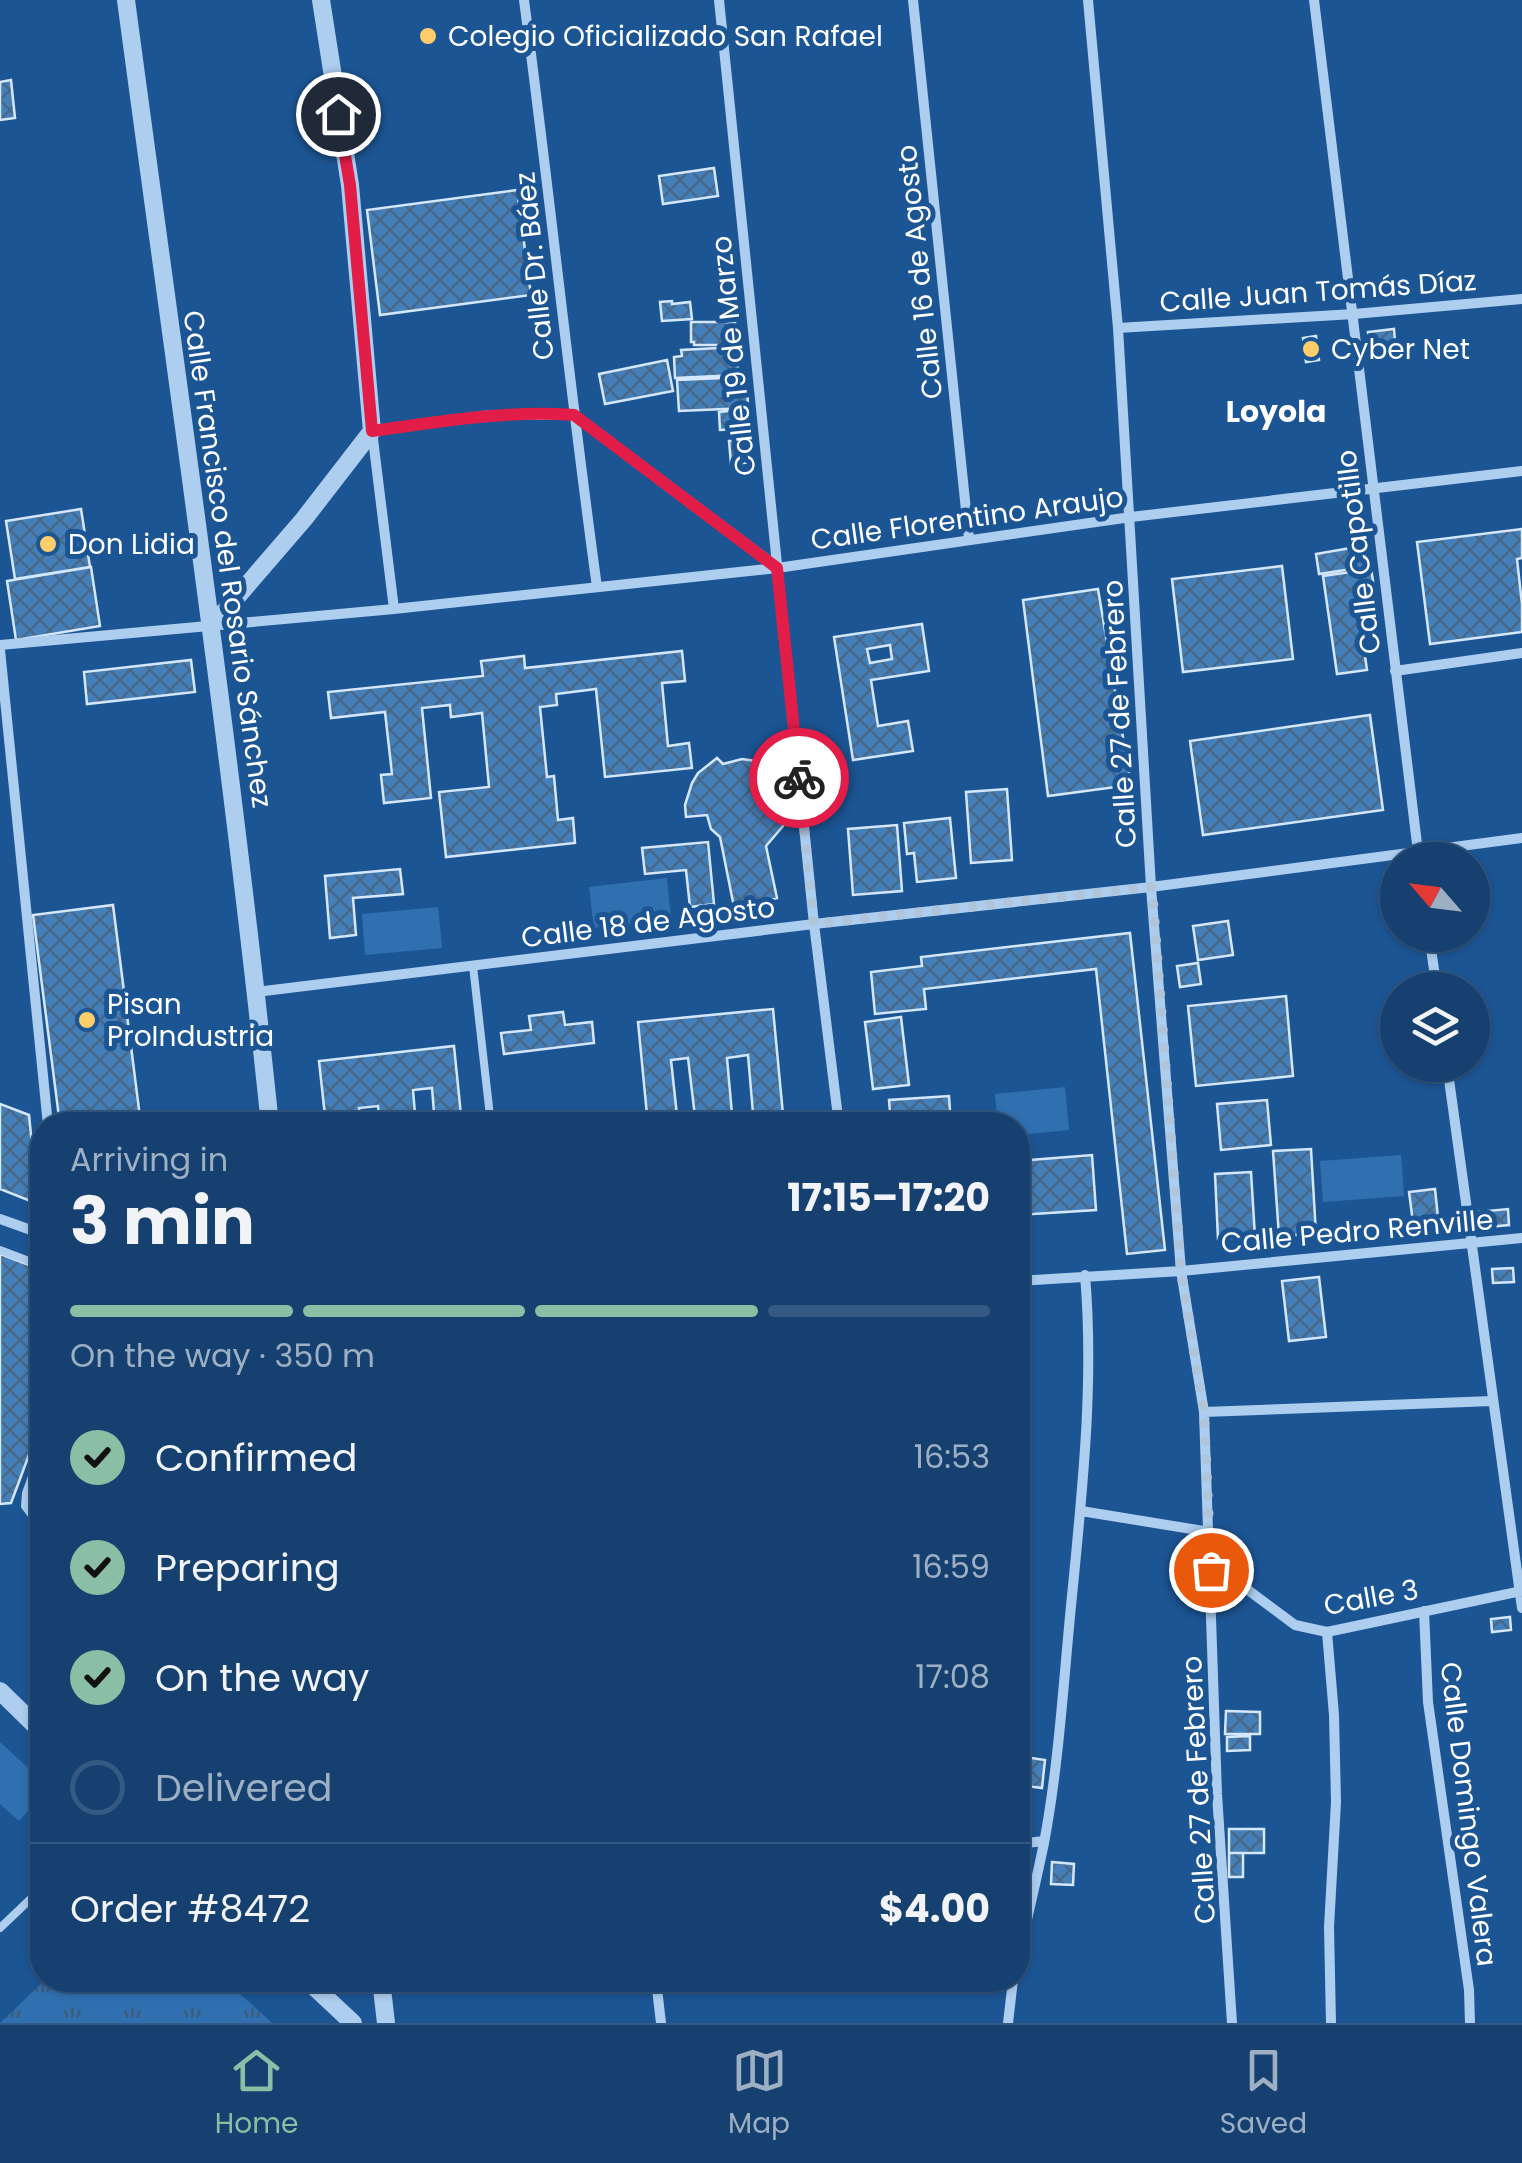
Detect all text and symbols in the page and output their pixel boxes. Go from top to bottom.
place label: Colegio Oficializado San Rafael [448,17,883,56]
marker: Colegio Oficializado San Rafael [417,25,439,47]
pin [296,72,381,157]
icon: home [311,87,366,142]
street label: Calle 16 de Agosto [887,143,952,401]
street label: Calle Dr. Báez [505,170,564,362]
street label: Calle 19 de Marzo [702,234,765,478]
street label: Calle Juan Tomás Díaz [1158,261,1478,322]
street label: Calle Francisco del Rosario Sánchez [173,308,282,810]
place label: Cyber Net [1331,330,1470,369]
marker: Cyber Net [1300,338,1322,360]
district label: Loyola [1226,390,1326,433]
street label: Calle Capotillo [1327,448,1390,656]
street label: Calle Florentino Araujo [808,477,1126,560]
place label: Don Lidia [68,525,195,564]
marker: Don Lidia [37,533,59,555]
street label: Calle 27 de Febrero [1093,579,1146,849]
courier [749,728,849,828]
icon: bike [772,751,827,806]
north arrow [1380,842,1490,952]
map controls [1380,842,1490,1082]
street label: Calle 18 de Agosto [519,888,777,957]
button: layers [1380,972,1490,1082]
place label: Pisan ProIndustria [107,985,274,1056]
marker: Pisan ProIndustria [76,1009,98,1031]
text: Arriving in [70,1137,228,1182]
text: 17:15–17:20 [787,1171,990,1224]
text: 3 min [70,1176,255,1267]
street label: Calle Pedro Renville [1219,1200,1495,1263]
text: On the way · 350 m [70,1333,375,1378]
icon: check [70,1430,125,1485]
text: Confirmed [155,1431,357,1484]
text: 16:53 [914,1434,990,1479]
pin [1169,1528,1254,1613]
icon: check [70,1540,125,1595]
text: Preparing [155,1541,340,1594]
icon: bag [1184,1543,1239,1598]
text: 16:59 [912,1544,990,1589]
street label: Calle 3 [1321,1570,1422,1625]
icon: check [70,1650,125,1705]
text: On the way [155,1651,369,1704]
text: 17:08 [915,1654,990,1699]
street label: Calle 27 de Febrero [1172,1655,1225,1925]
street label: Calle Domingo Valera [1430,1660,1507,1968]
text: Delivered [155,1761,332,1814]
text: Order #8472 [70,1882,310,1935]
text: $4.00 [879,1882,990,1935]
tab: Home [215,2043,298,2145]
tab: Map [728,2043,790,2145]
tab: Saved [1220,2043,1307,2145]

